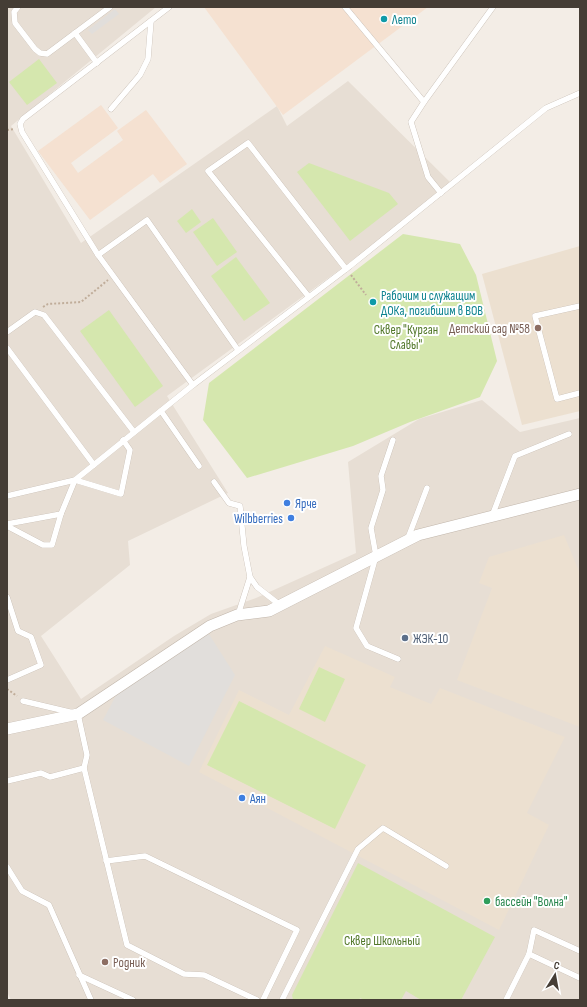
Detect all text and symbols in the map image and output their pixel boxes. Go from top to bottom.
place label: Лето [391,12,417,28]
marker: Лето [379,14,389,24]
place label: Рабочим и служащим ДОКа, погибшим в ВОВ [381,288,483,319]
marker: Рабочим и служащим ДОКа, погибшим в ВОВ [368,297,378,307]
place label: Детский сад №58 [449,321,530,337]
park label: Сквер "Курган Славы" [374,322,438,353]
marker: Детский сад №58 [533,323,543,333]
place label: Ярче [295,496,317,512]
marker: Ярче [282,498,292,508]
place label: Wilbberries [234,511,283,527]
marker: Wilbberries [286,513,296,523]
place label: ЖЭК-10 [413,631,448,647]
marker: ЖЭК-10 [400,633,410,643]
place label: Аян [249,791,266,807]
marker: Аян [237,793,247,803]
place label: бассейн "Волна" [495,894,568,910]
marker: бассейн "Волна" [482,896,492,906]
park label: Сквер Школьный [344,933,420,949]
place label: Родник [113,955,145,971]
north arrow [535,955,575,995]
marker: Родник [100,957,110,967]
text: С [553,959,561,973]

